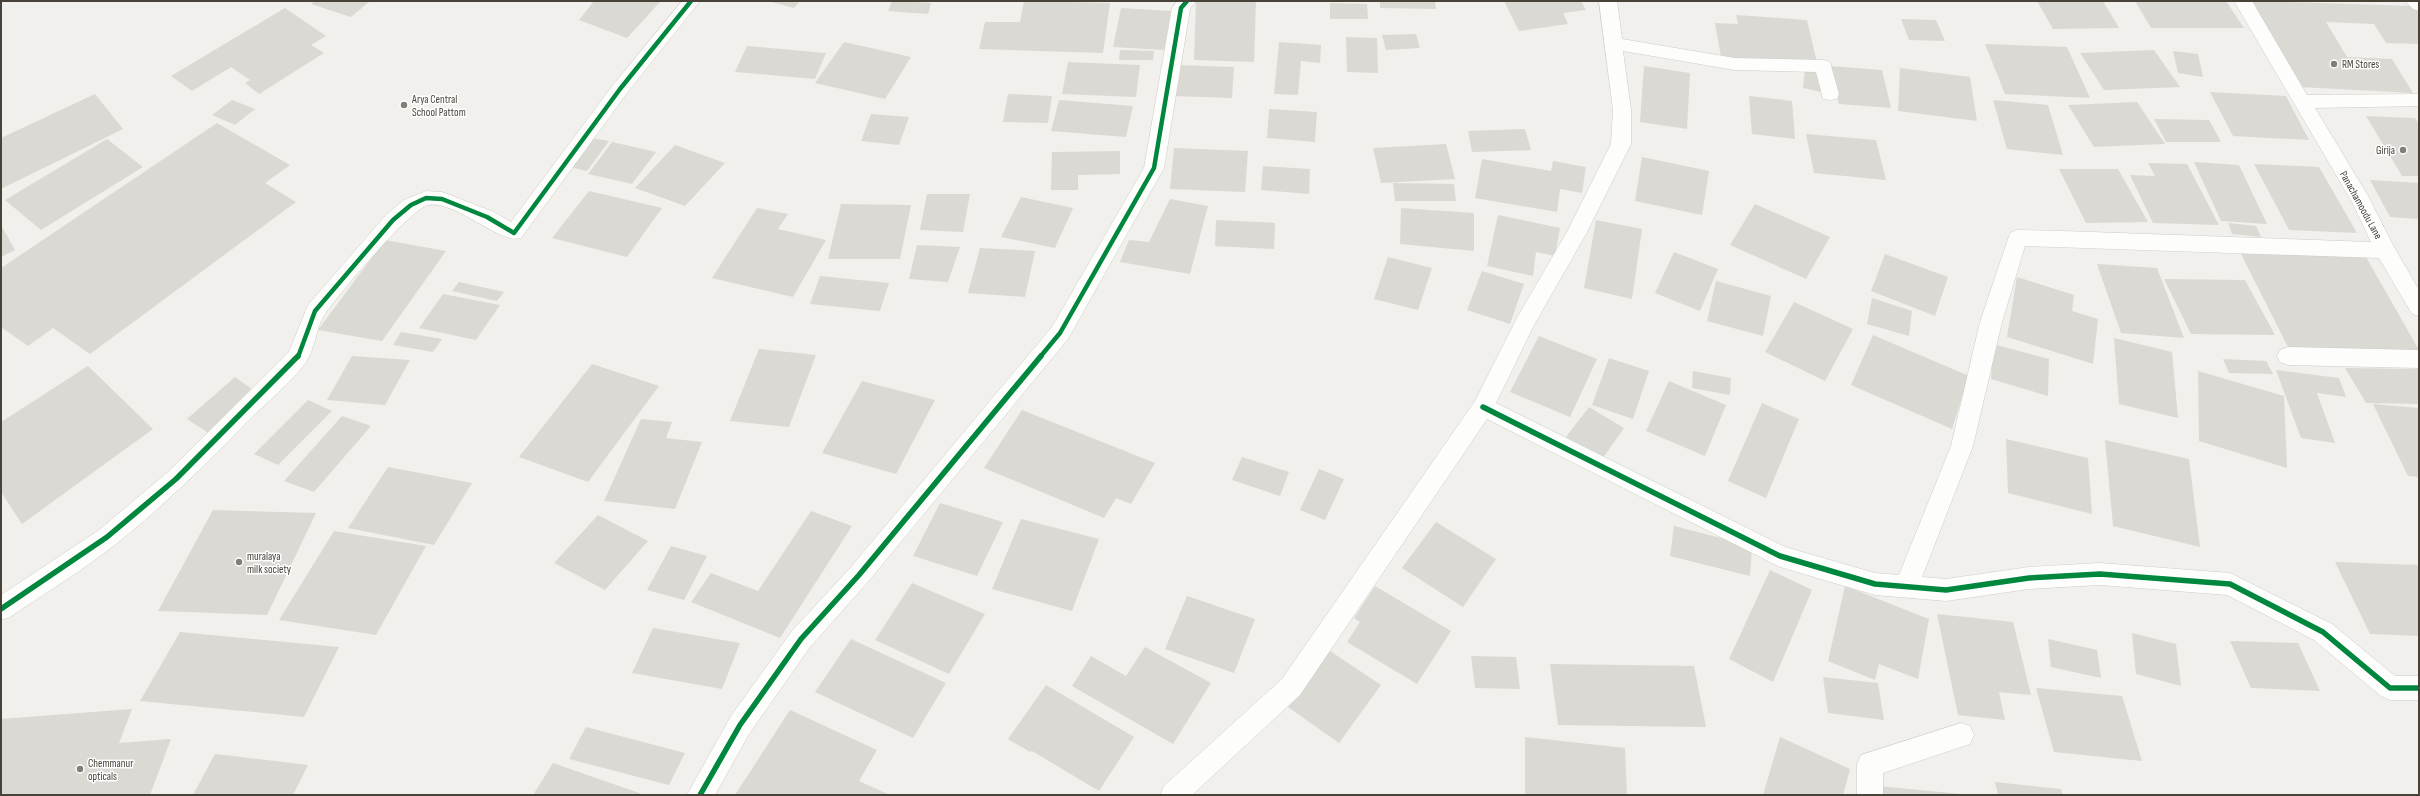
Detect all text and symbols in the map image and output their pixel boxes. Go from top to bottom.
place label: RM Stores [2342,58,2379,71]
marker: RM Stores [2329,59,2339,69]
place label: Arya Central School Pattom [411,93,466,119]
marker: Arya Central School Pattom [399,100,409,110]
place label: Girija [2376,144,2395,157]
marker: Girija [2398,145,2408,155]
street label: Panachamoodu Lane [2337,169,2385,241]
place label: muralaya milk society [247,550,292,576]
marker: muralaya milk society [234,557,244,567]
place label: Chemmanur opticals [88,757,133,783]
marker: Chemmanur opticals [75,764,85,774]

